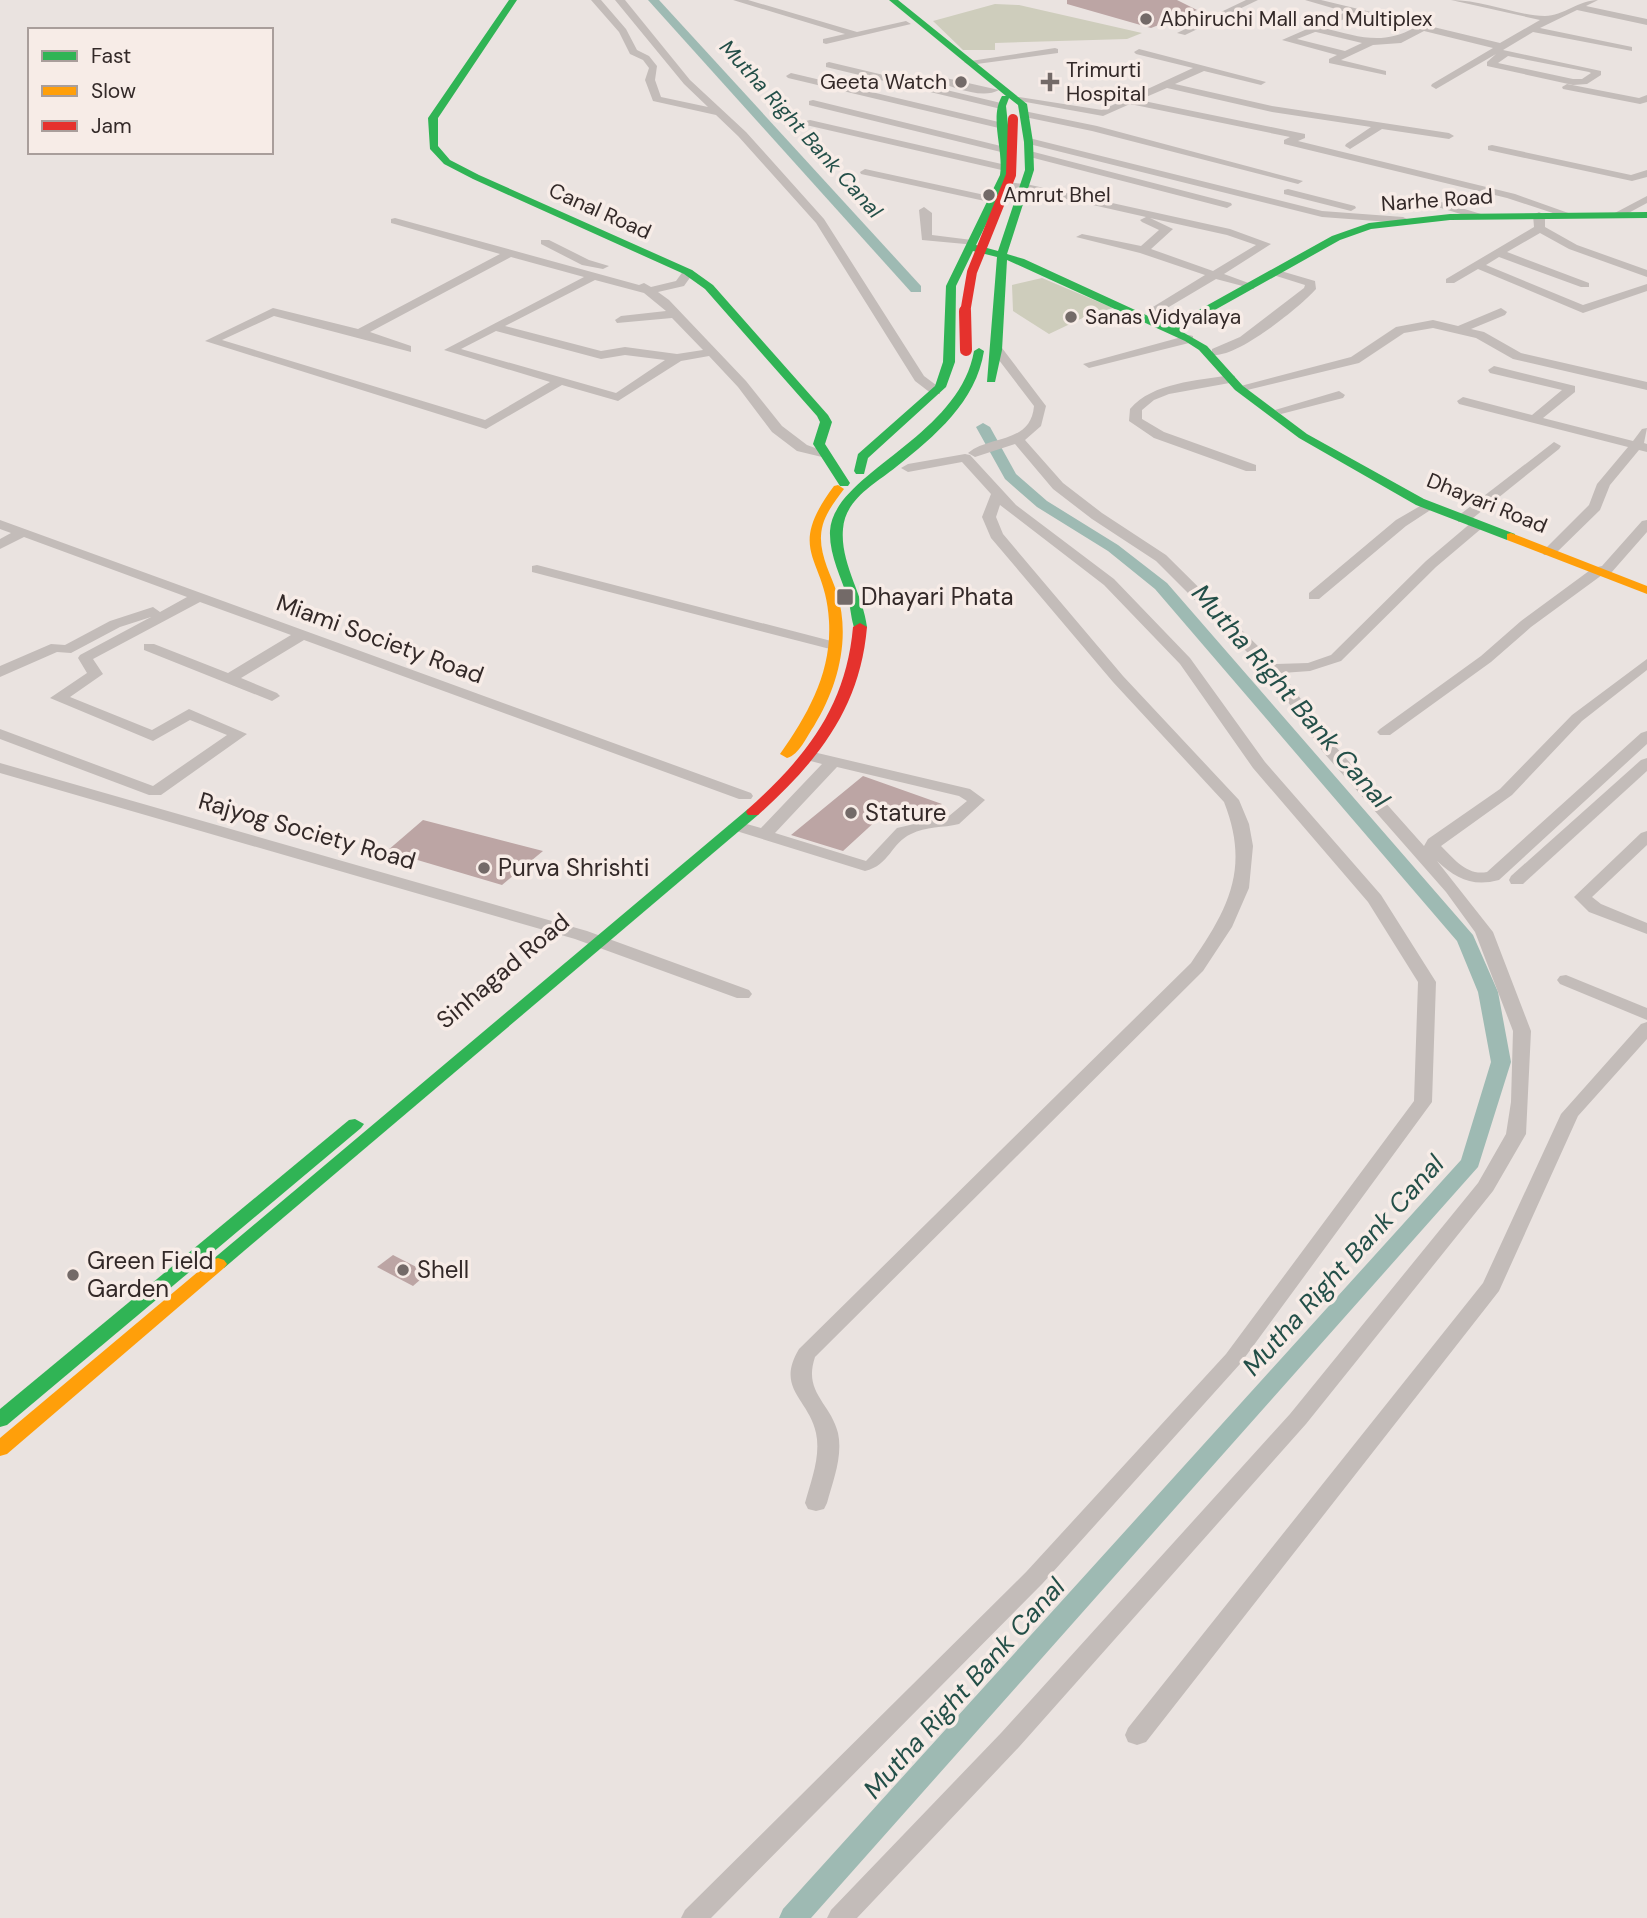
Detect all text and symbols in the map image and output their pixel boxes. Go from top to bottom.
place label: Abhiruchi Mall and Multiplex [1160,5,1432,33]
marker: Abhiruchi Mall and Multiplex [1138,11,1154,27]
legend [28,28,273,154]
water label: Mutha Right Bank Canal [713,34,889,224]
text: Fast [91,42,131,70]
place label: Trimurti Hospital [1066,56,1146,108]
place label: Geeta Watch [820,68,947,96]
marker: Trimurti Hospital [1040,72,1060,92]
marker: Geeta Watch [953,74,969,90]
text: Slow [91,77,136,105]
text: Jam [91,112,132,140]
street label: Canal Road [544,176,656,246]
place label: Amrut Bhel [1003,181,1111,209]
street label: Narhe Road [1380,182,1494,218]
marker: Amrut Bhel [981,187,997,203]
place label: Sanas Vidyalaya [1085,303,1241,331]
marker: Sanas Vidyalaya [1063,309,1079,325]
street label: Dhayari Road [1423,466,1551,540]
water label: Mutha Right Bank Canal [1184,577,1398,816]
place label: Dhayari Phata [861,581,1014,612]
street label: Miami Society Road [272,587,488,690]
marker: Dhayari Phata [835,587,855,607]
street label: Rajyog Society Road [195,785,419,876]
place label: Stature [865,797,946,828]
marker: Stature [843,805,859,821]
place label: Purva Shrishti [498,852,649,883]
marker: Purva Shrishti [476,860,492,876]
street label: Sinhagad Road [430,906,575,1035]
water label: Mutha Right Bank Canal [1235,1147,1452,1383]
place label: Green Field Garden [87,1245,214,1304]
place label: Shell [417,1254,469,1285]
marker: Shell [395,1262,411,1278]
marker: Green Field Garden [65,1267,81,1283]
water label: Mutha Right Bank Canal [856,1570,1073,1806]

